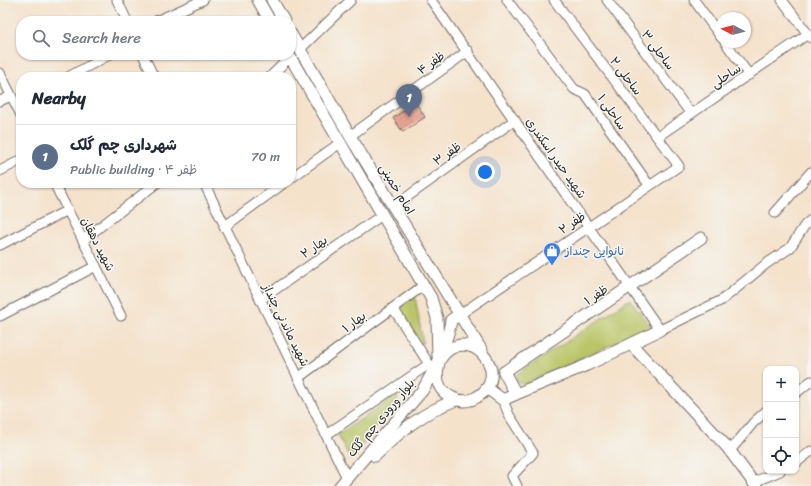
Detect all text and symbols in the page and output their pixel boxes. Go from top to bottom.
north arrow [715,12,751,48]
search box [16,16,296,60]
text: Search here [62,25,141,51]
street label: ساحلی ۳ [635,25,681,75]
icon: search [30,27,52,49]
street label: ظفر ۴ [412,45,450,81]
street label: ساحلی ۲ [604,52,648,100]
street label: ساحلی [706,58,746,94]
text: Nearby [32,83,86,113]
pin: 1 [396,84,422,117]
street label: ساحلی ۱ [591,89,633,135]
street label: شهید حیدر اسکندری [520,113,592,203]
text: شهرداری چم گلک [70,132,177,158]
street label: ظفر ۳ [428,136,466,172]
text: 1 [42,145,48,168]
text: 70 m [251,145,280,168]
text: Public building · ظفر ۴ [70,158,197,181]
street label: امام خمینی [373,159,421,219]
your location [475,162,495,182]
street label: ظفر ۲ [554,206,590,240]
street label: شهید دهقان [75,213,121,275]
street label: بهار ۲ [296,230,332,264]
place label: نانوایی چنداز [564,240,625,262]
shop icon: نانوایی چنداز [542,241,562,266]
street label: شهید ماندنی چنداز [256,279,316,370]
street label: ظفر ۱ [579,279,613,311]
street label: بهار ۱ [337,305,371,339]
map controls [763,366,799,474]
button: + [763,366,799,402]
street label: بلوار ورودی چم گلک [341,374,421,462]
button: − [763,402,799,438]
button: locate [763,438,799,474]

